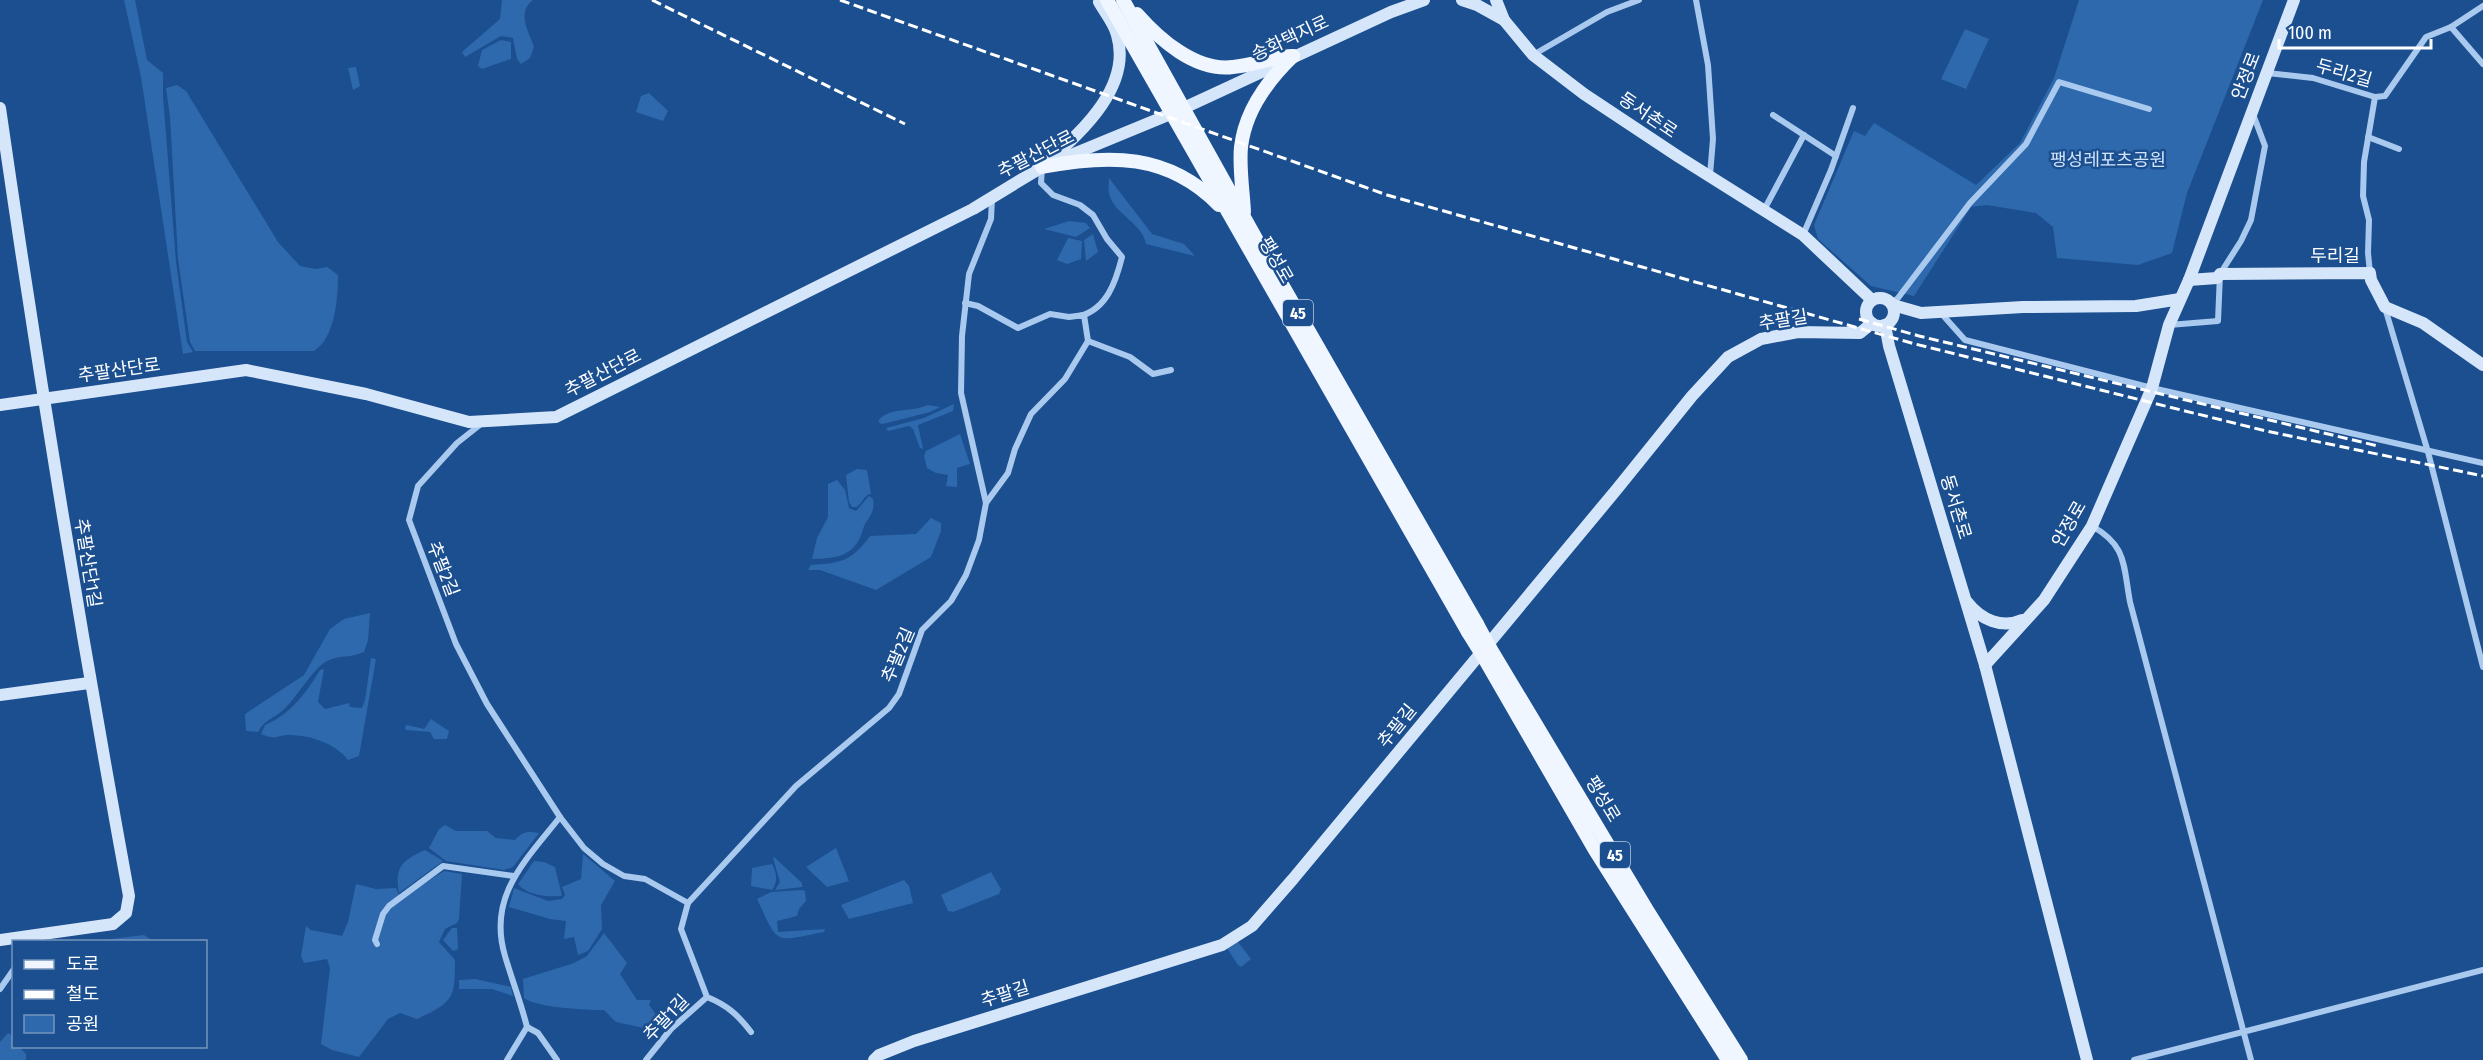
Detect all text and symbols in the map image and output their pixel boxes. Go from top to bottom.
street label: 송화택지로 [1248,11,1332,65]
scale bar [2279,12,2430,50]
text: 100 m [2288,22,2332,44]
street label: 안정로 [2227,49,2265,103]
street label: 두리2길 [2313,54,2375,92]
street label: 동서촌로 [1614,87,1682,143]
street label: 추팔산단로 [994,125,1078,183]
park label: 팽성레포츠공원 [2050,149,2166,171]
street label: 팽성로 [1254,233,1298,287]
street label: 두리길 [2310,245,2360,267]
road number: 45 [1283,300,1313,326]
street label: 추팔길 [1757,305,1809,335]
street label: 추팔산단로 [561,344,645,402]
street label: 추팔산단로 [76,353,162,387]
street label: 동서촌로 [1936,472,1976,542]
street label: 안정로 [2047,497,2091,551]
street label: 추팔산단1길 [70,517,106,609]
street label: 추팔2길 [422,538,464,600]
street label: 추팔2길 [877,624,919,686]
street label: 추팔길 [1373,700,1421,752]
street label: 팽성로 [1581,772,1625,826]
road number: 45 [1600,842,1630,868]
legend [12,940,207,1048]
text: 도로 [66,953,99,975]
street label: 추팔길 [978,976,1032,1012]
text: 철도 [66,983,99,1005]
street label: 추팔1길 [638,990,694,1046]
text: 공원 [66,1013,99,1035]

